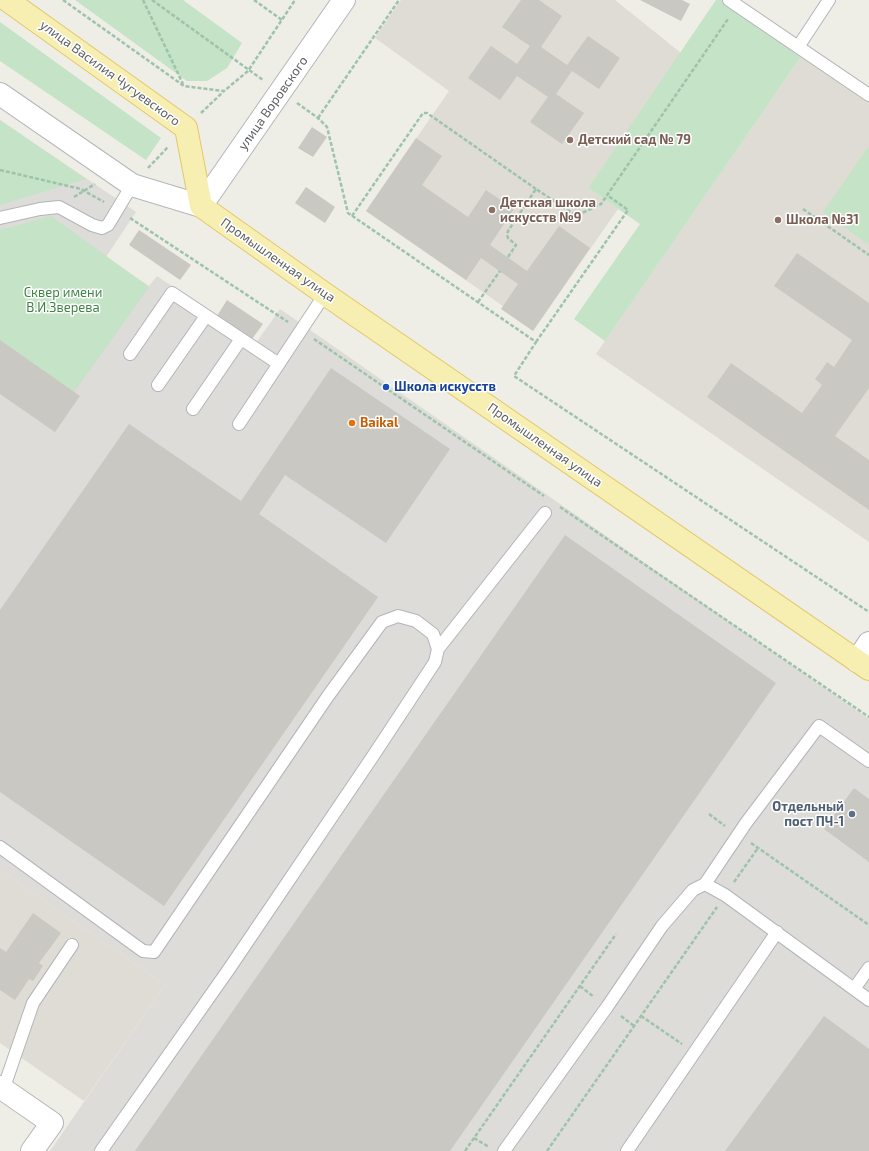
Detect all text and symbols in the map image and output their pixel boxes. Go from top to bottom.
street label: улица Василия Чугуевского [37,17,183,129]
street label: улица Воровского [235,53,311,153]
place label: Детский сад № 79 [578,132,691,148]
marker: Детский сад № 79 [565,135,575,145]
place label: Детская школа искусств №9 [500,195,596,226]
marker: Детская школа искусств №9 [487,205,497,215]
place label: Школа №31 [786,212,859,228]
street label: Промышленная улица [218,215,338,305]
marker: Школа №31 [773,215,783,225]
park label: Сквер имени В.И.Зверева [24,285,102,316]
place label: Школа искусств [394,379,496,395]
marker: Школа искусств [381,382,391,392]
street label: Промышленная улица [485,400,605,490]
place label: Baikal [360,415,398,431]
marker: Baikal [347,418,357,428]
place label: Отдельный пост ПЧ-1 [772,799,844,830]
marker: Отдельный пост ПЧ-1 [847,809,857,819]

